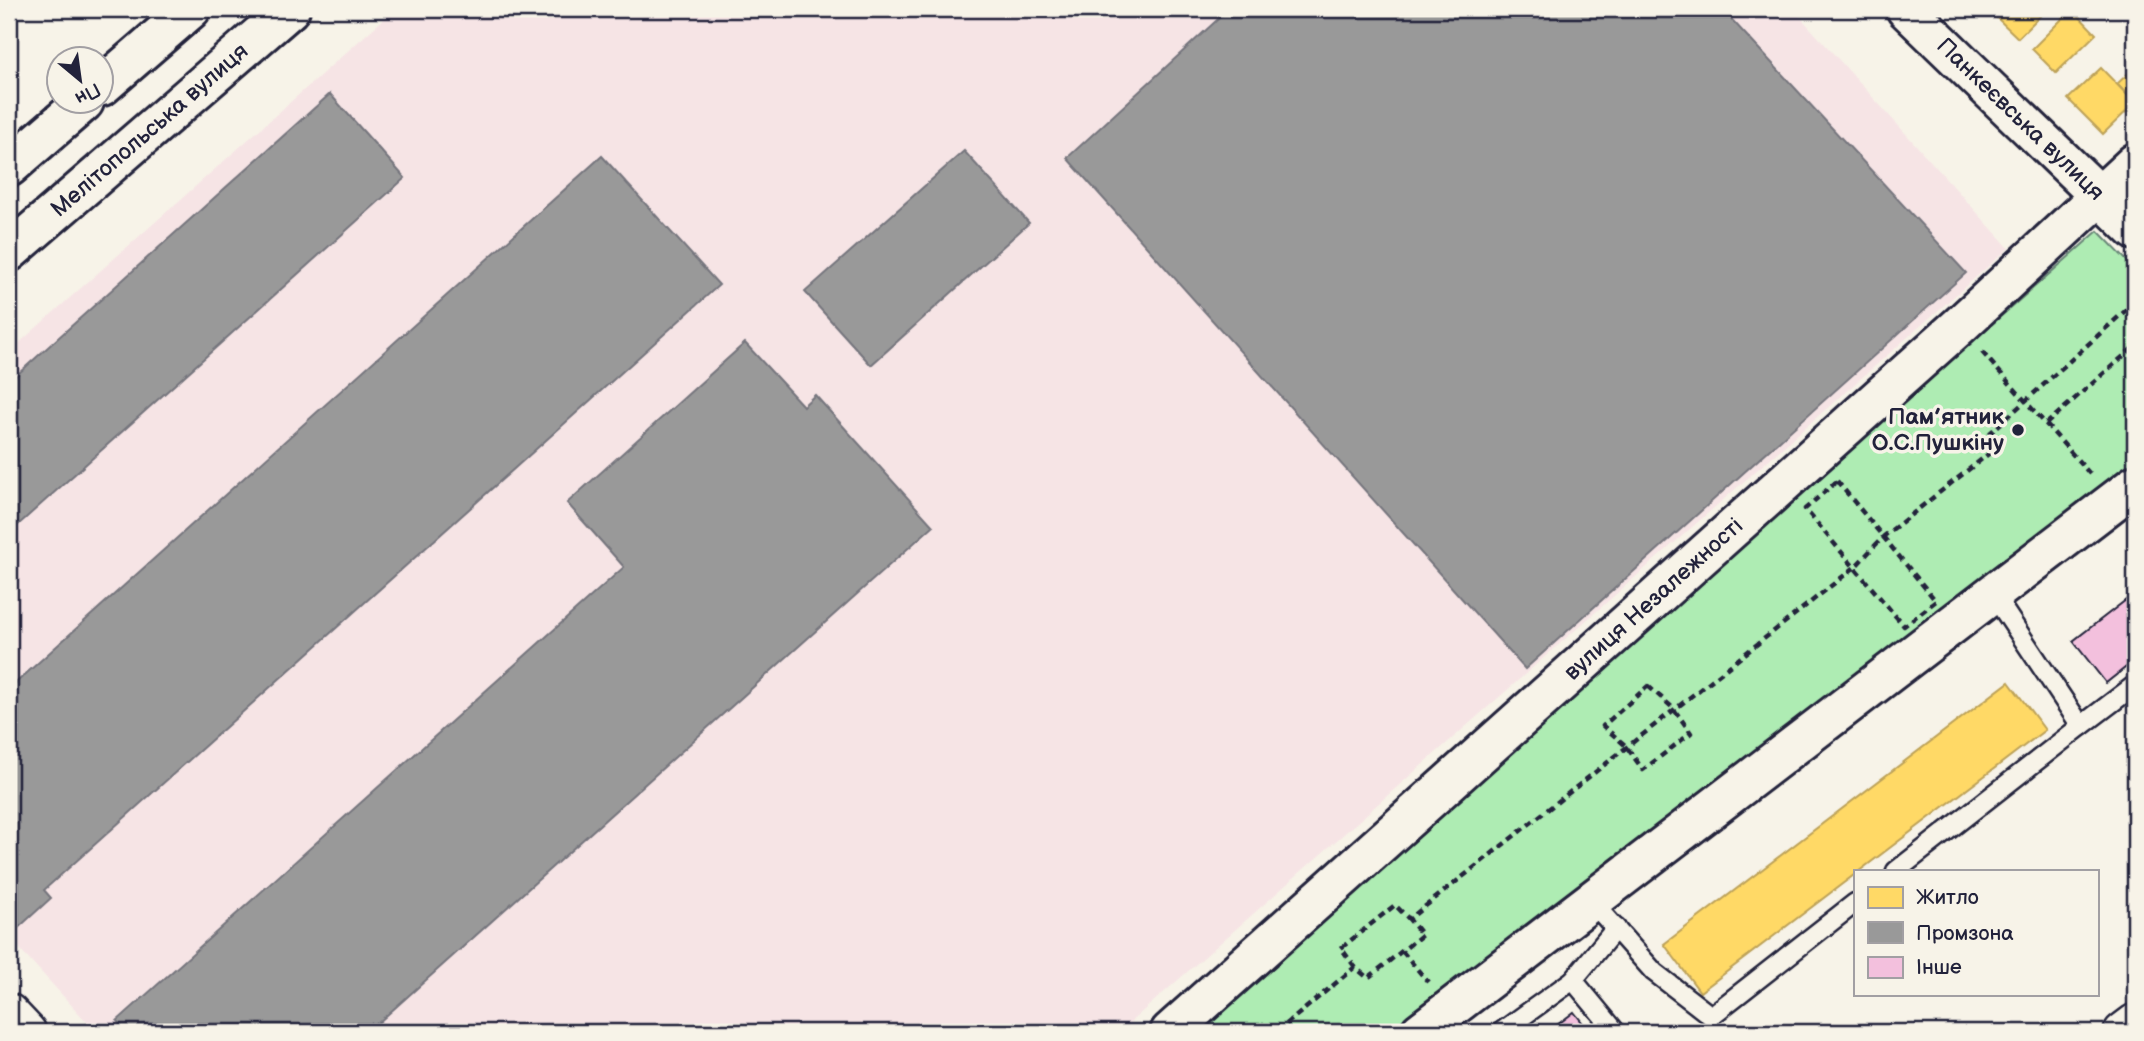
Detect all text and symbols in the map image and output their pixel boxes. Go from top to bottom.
street label: Панкеєвська вулиця [1931,32,2110,207]
street label: Мелітопольська вулиця [45,37,254,223]
north arrow [46,46,116,116]
text: Пн [71,77,104,110]
place label: Пам’ятник О.С.Пушкіну [1872,403,2005,457]
marker: Пам’ятник О.С.Пушкіну [2010,422,2026,438]
street label: вулиця Незалежності [1558,512,1749,686]
legend [1854,870,2098,996]
text: Житло [1916,885,1979,910]
text: Промзона [1916,921,2014,946]
text: Інше [1916,955,1962,980]

